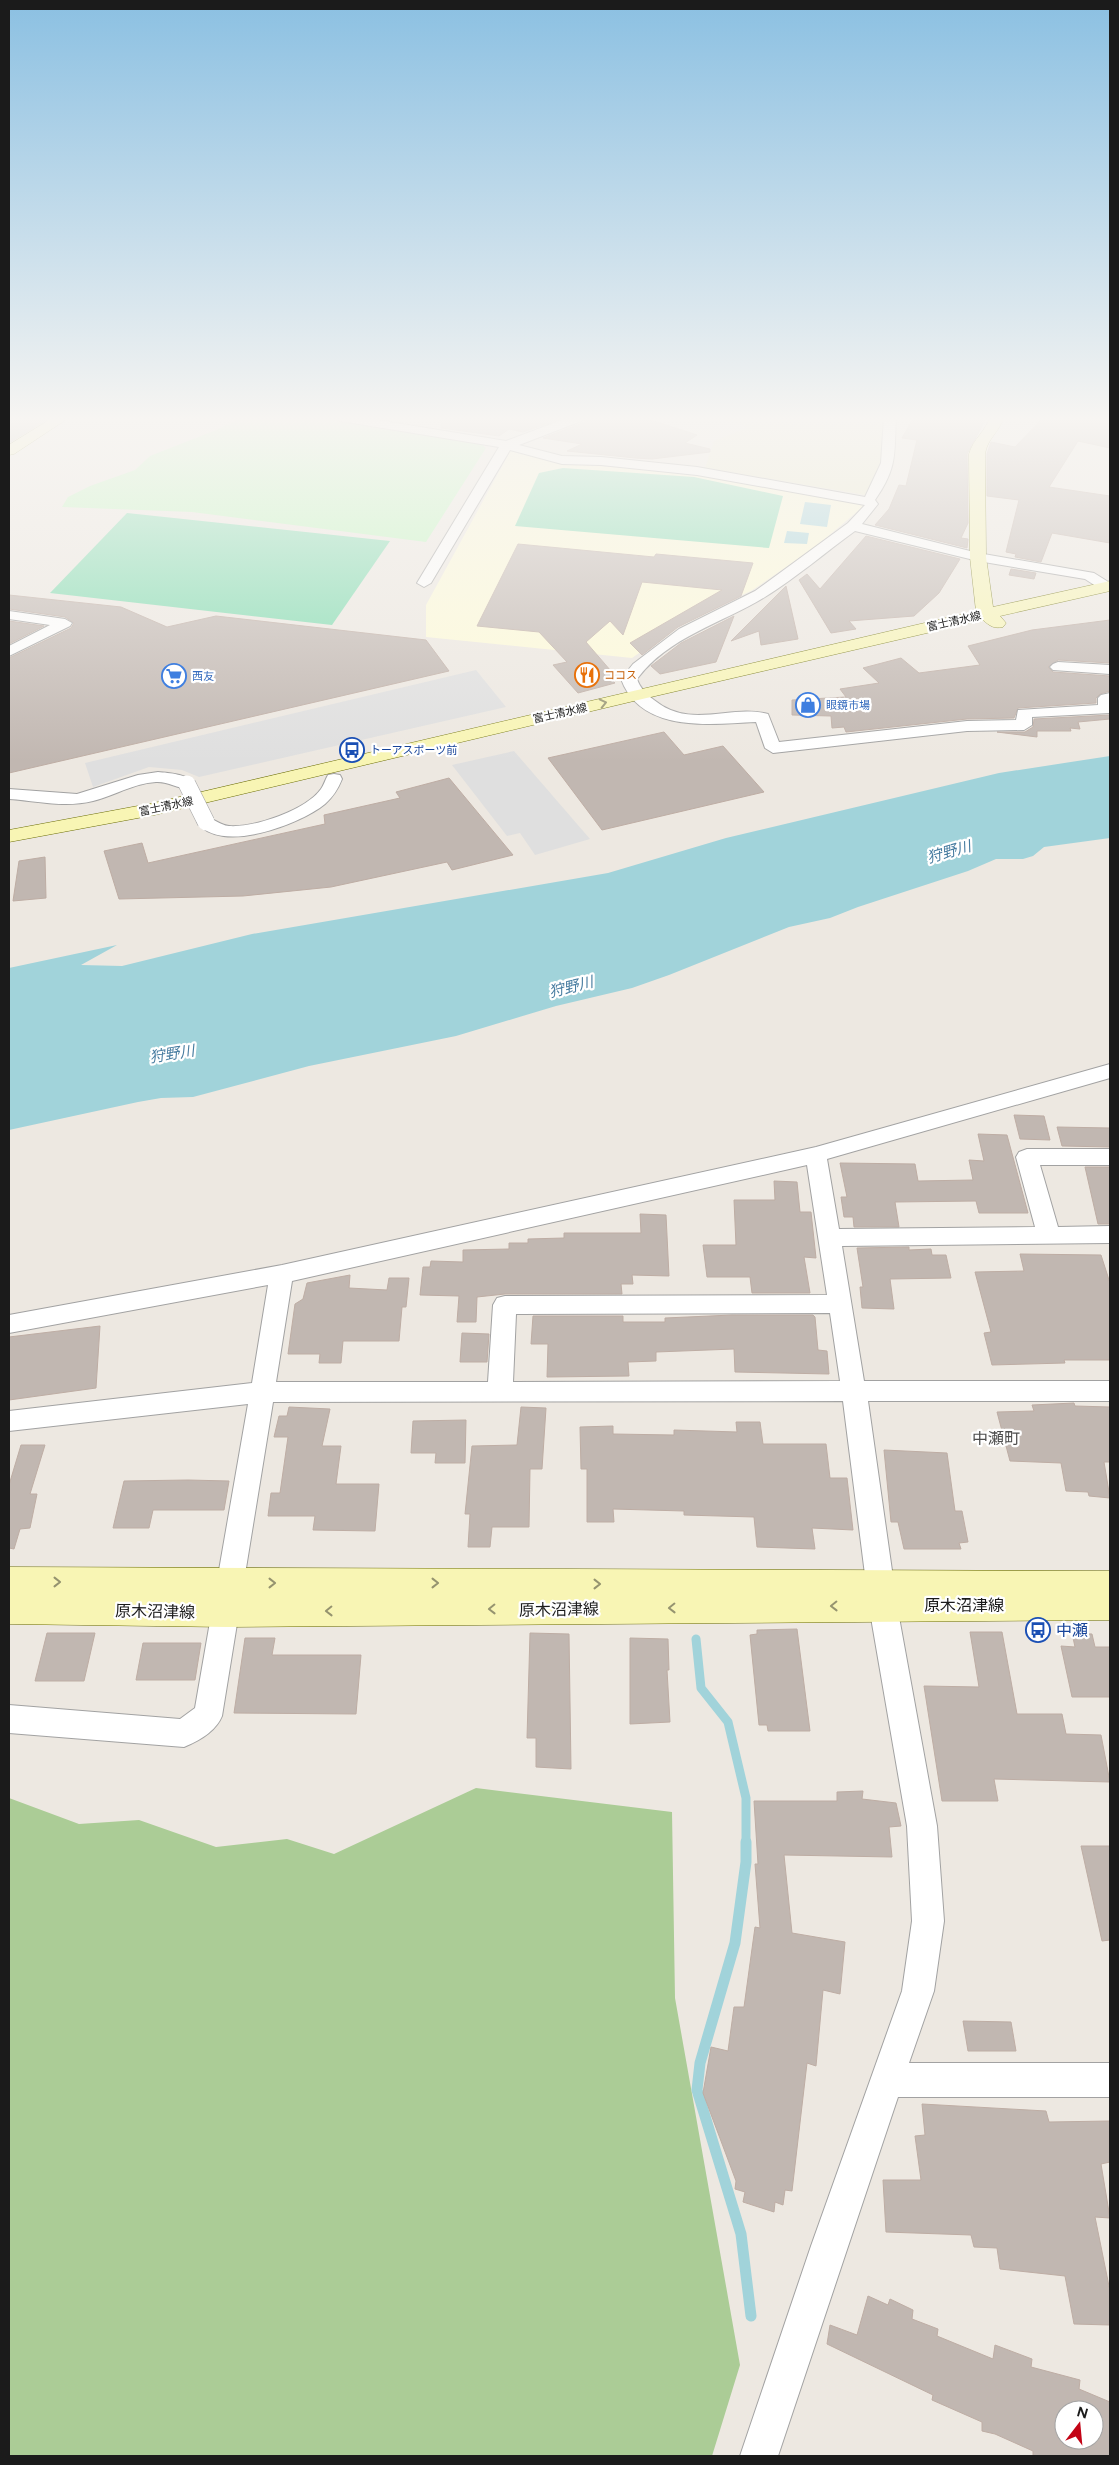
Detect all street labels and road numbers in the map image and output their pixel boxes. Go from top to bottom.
street label: 富士清水線 [926,609,982,634]
street label: 富士清水線 [532,701,588,726]
street label: 富士清水線 [138,794,194,819]
street label: 原木沼津線 [924,1596,1004,1615]
street label: 原木沼津線 [519,1599,599,1620]
street label: 原木沼津線 [115,1601,195,1622]

